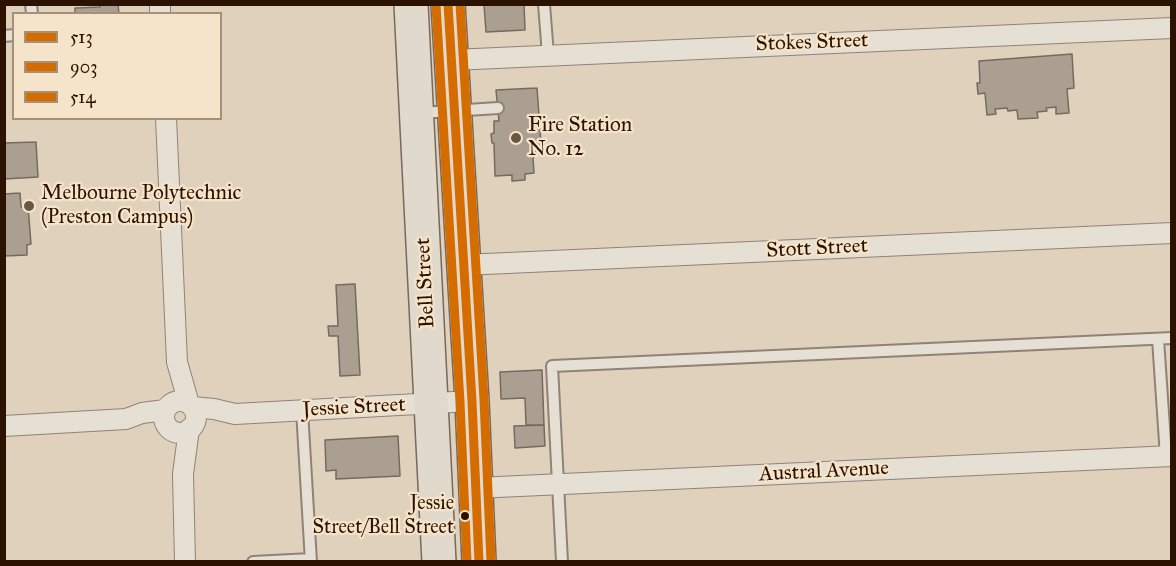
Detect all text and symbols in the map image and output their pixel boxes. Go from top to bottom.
legend [12,12,222,120]
text: 513 [70,26,93,48]
street label: Stokes Street [755,28,869,58]
text: 903 [70,56,97,78]
text: 514 [70,86,96,108]
place label: Fire Station No. 12 [528,113,632,163]
marker: Fire Station No. 12 [509,131,523,145]
place label: Melbourne Polytechnic (Preston Campus) [41,181,241,231]
marker: Melbourne Polytechnic (Preston Campus) [22,199,36,213]
street label: Stott Street [765,234,869,264]
street label: Bell Street [411,237,441,329]
street label: Jessie Street [302,393,406,423]
street label: Austral Avenue [758,456,890,488]
place label: Jessie Street/Bell Street [313,492,454,539]
marker: Jessie Street/Bell Street [459,510,471,522]

